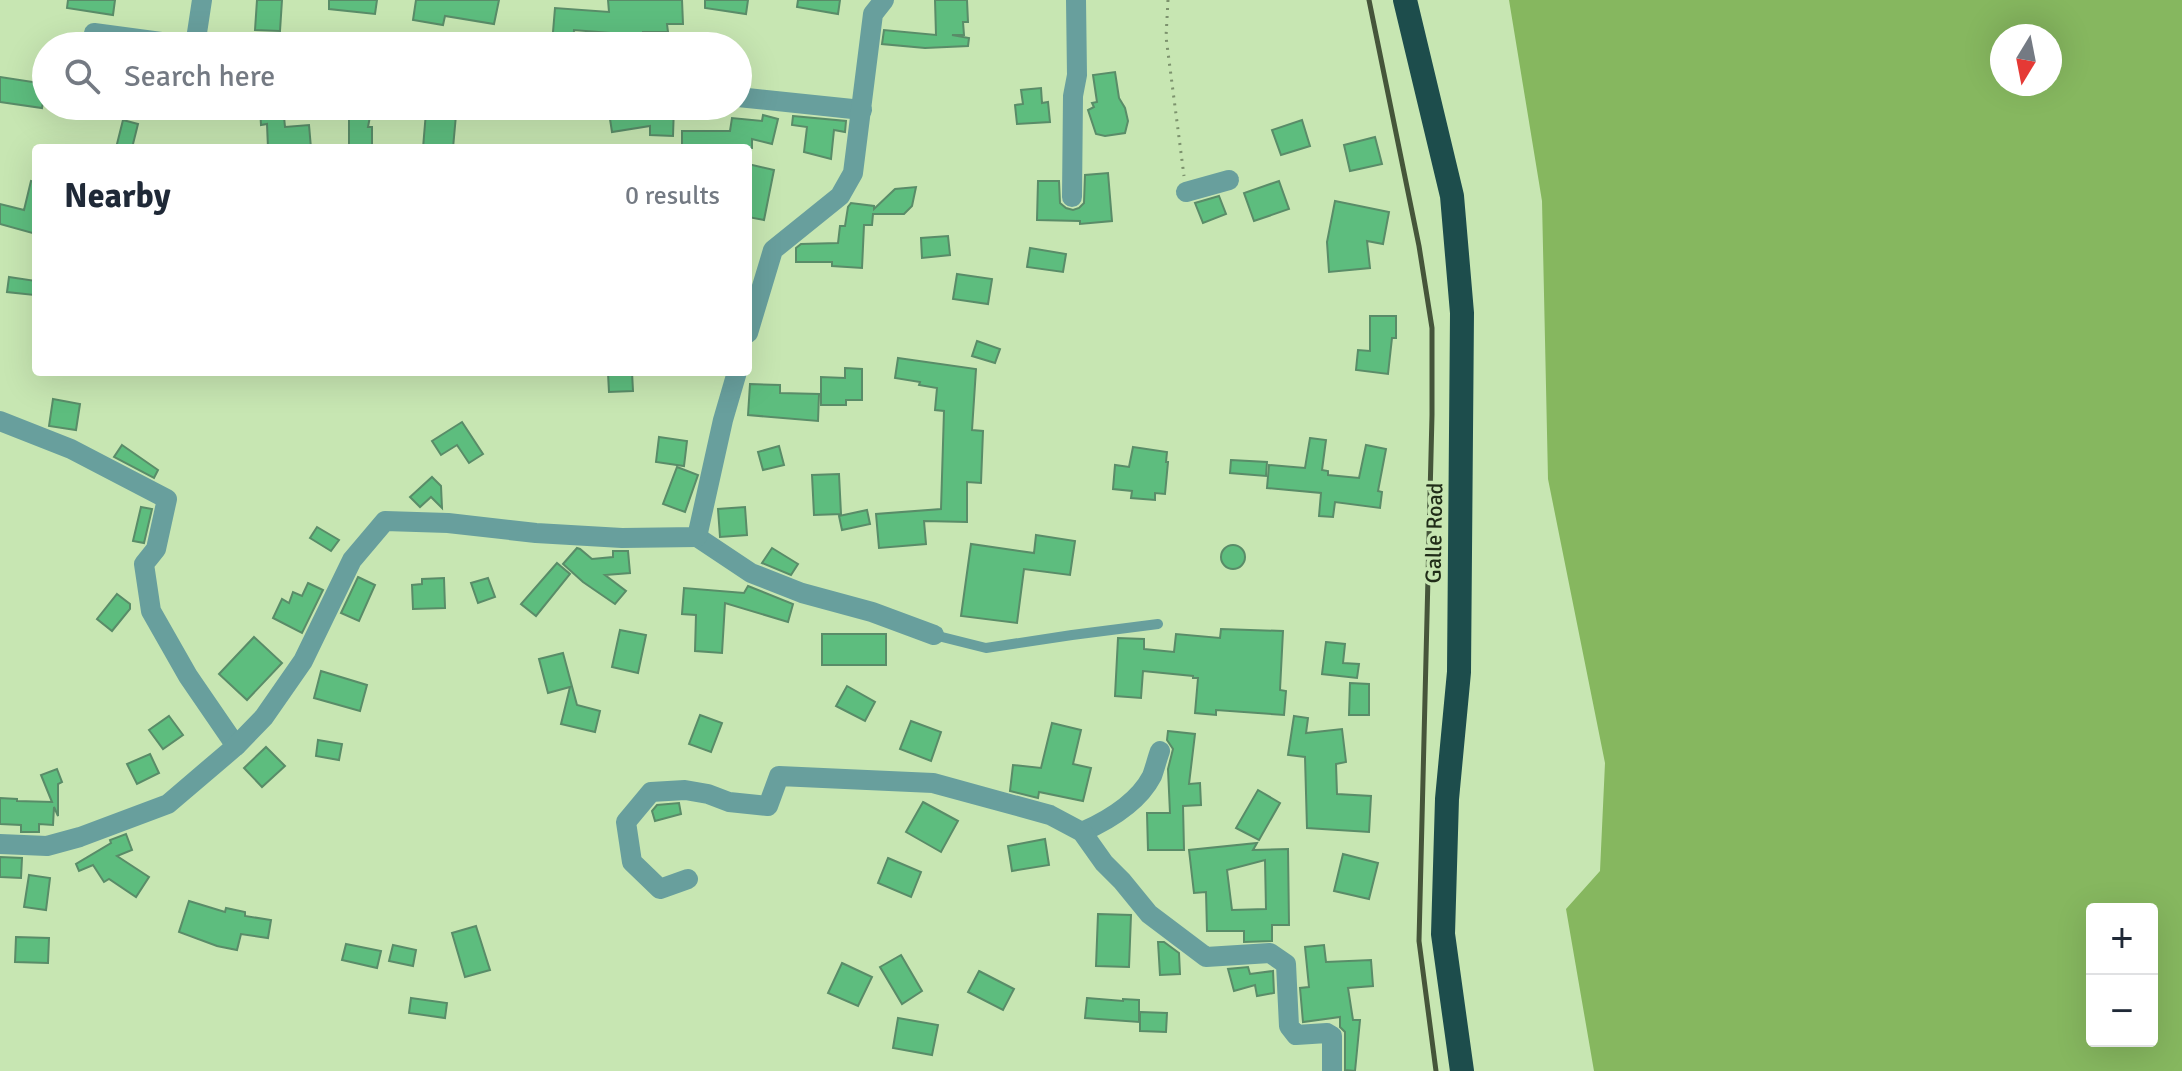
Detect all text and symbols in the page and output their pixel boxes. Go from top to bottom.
north arrow [1990,24,2062,96]
search box [32,32,752,120]
icon: search [60,54,104,98]
text: Search here [124,58,275,95]
text: Nearby [64,175,171,217]
text: 0 results [625,180,720,212]
street label: Galle Road [1420,482,1448,584]
map controls [2086,903,2158,1047]
button: + [2086,903,2158,975]
button: − [2086,975,2158,1047]

